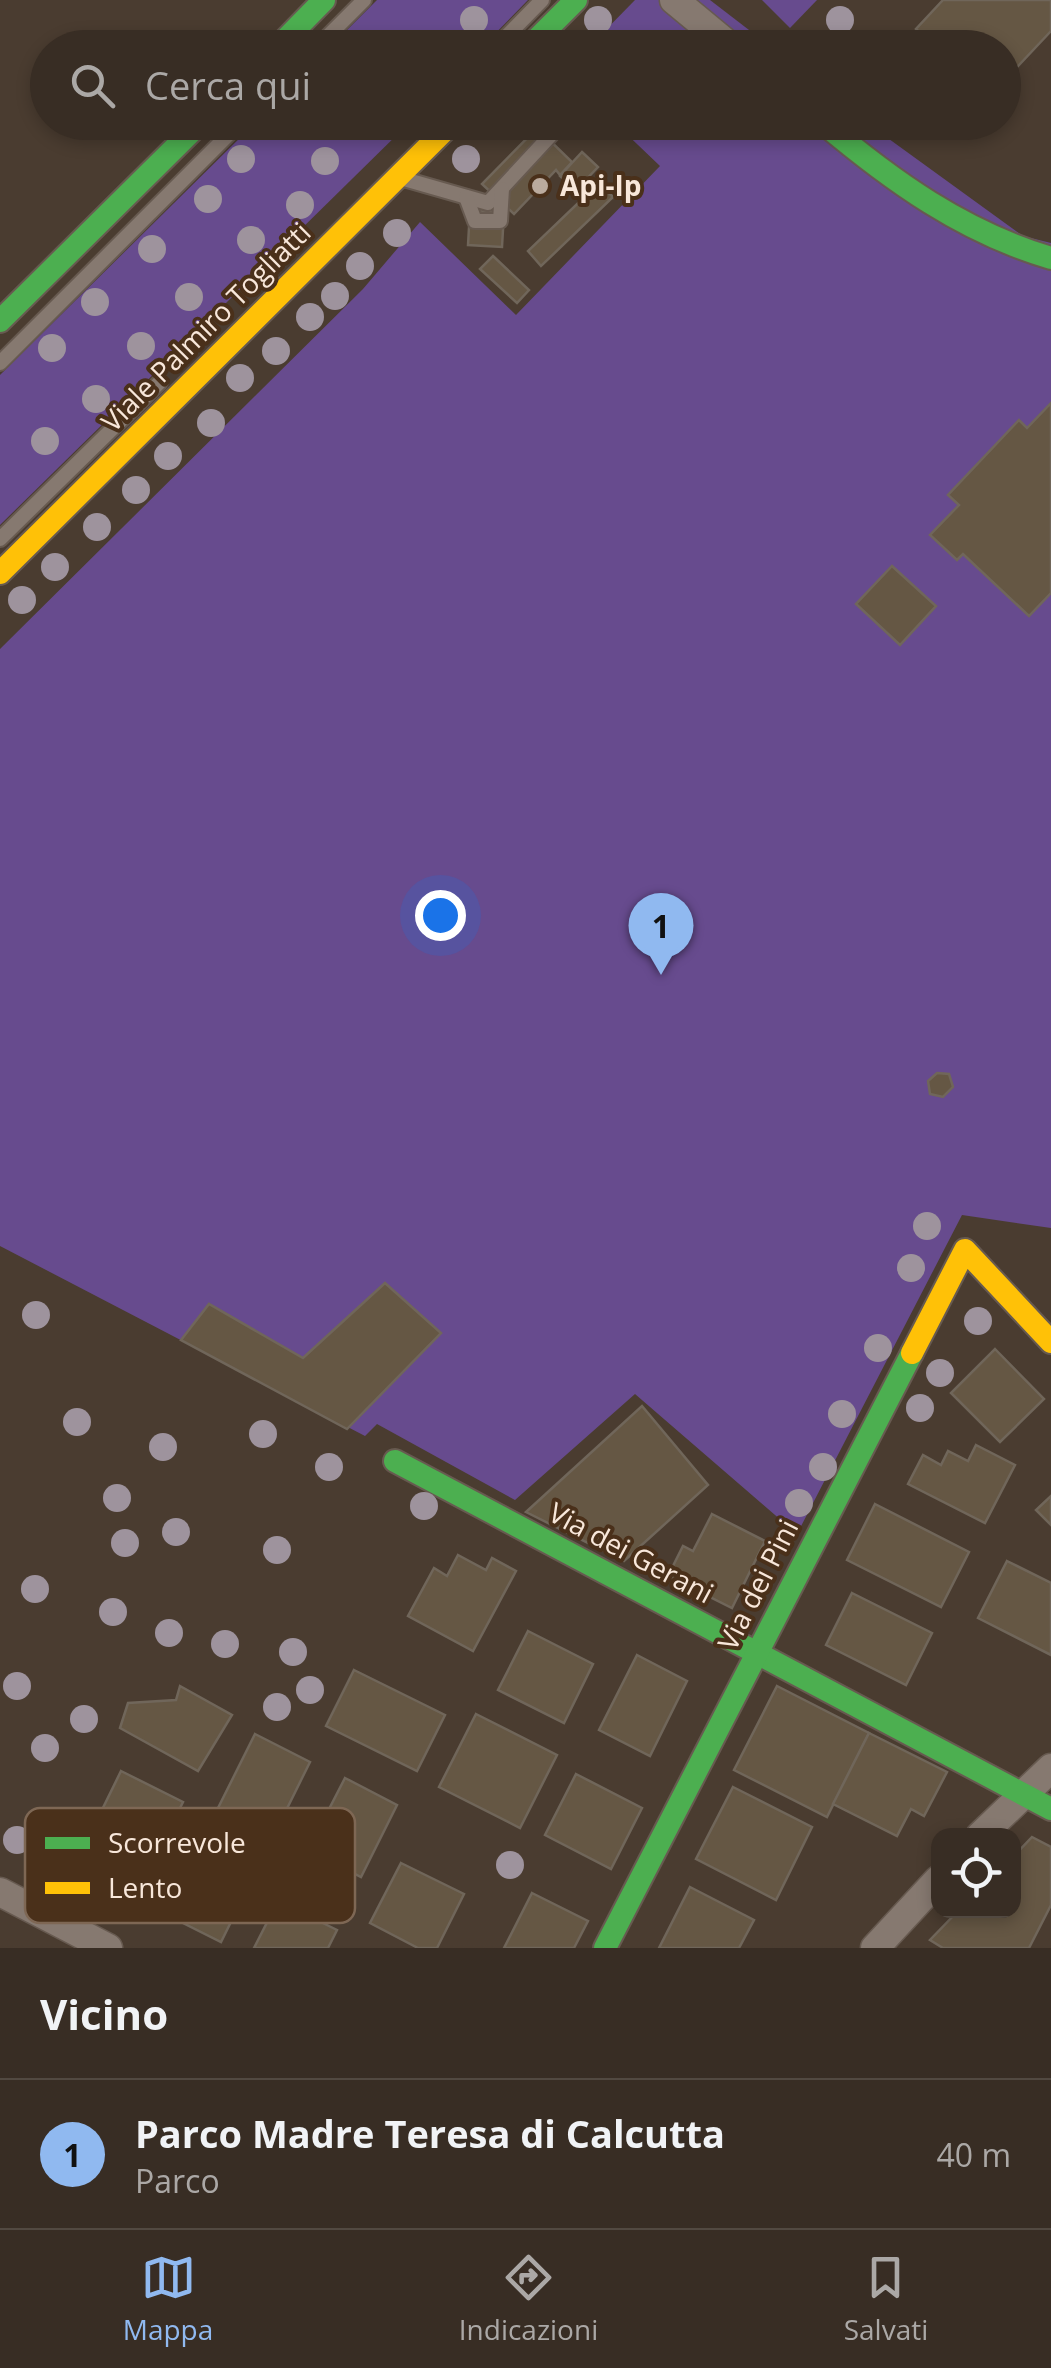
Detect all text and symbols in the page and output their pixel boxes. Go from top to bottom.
search box [30,30,1021,140]
icon: search [65,58,120,113]
text: Cerca qui [145,59,311,111]
place label: Api-Ip [560,166,642,204]
marker: Api-Ip [529,175,551,197]
street label: Viale Palmiro Togliatti [92,213,318,439]
your location [415,890,466,941]
pin: 1 [628,892,694,975]
street label: Via dei Gerani [543,1493,720,1611]
street label: Via dei Pini [708,1513,806,1656]
legend [25,1808,355,1923]
text: Scorrevole [108,1823,246,1861]
map controls [931,1828,1021,1918]
button: locate [931,1828,1021,1918]
text: Lento [108,1868,182,1906]
text: Vicino [40,1985,168,2042]
text: Parco Madre Teresa di Calcutta [135,2107,725,2159]
text: 1 [63,2133,82,2176]
text: 40 m [936,2133,1011,2176]
text: Parco [135,2159,220,2202]
tab: Mappa [123,2250,213,2348]
tab: Indicazioni [459,2250,598,2348]
tab: Salvati [844,2250,928,2348]

